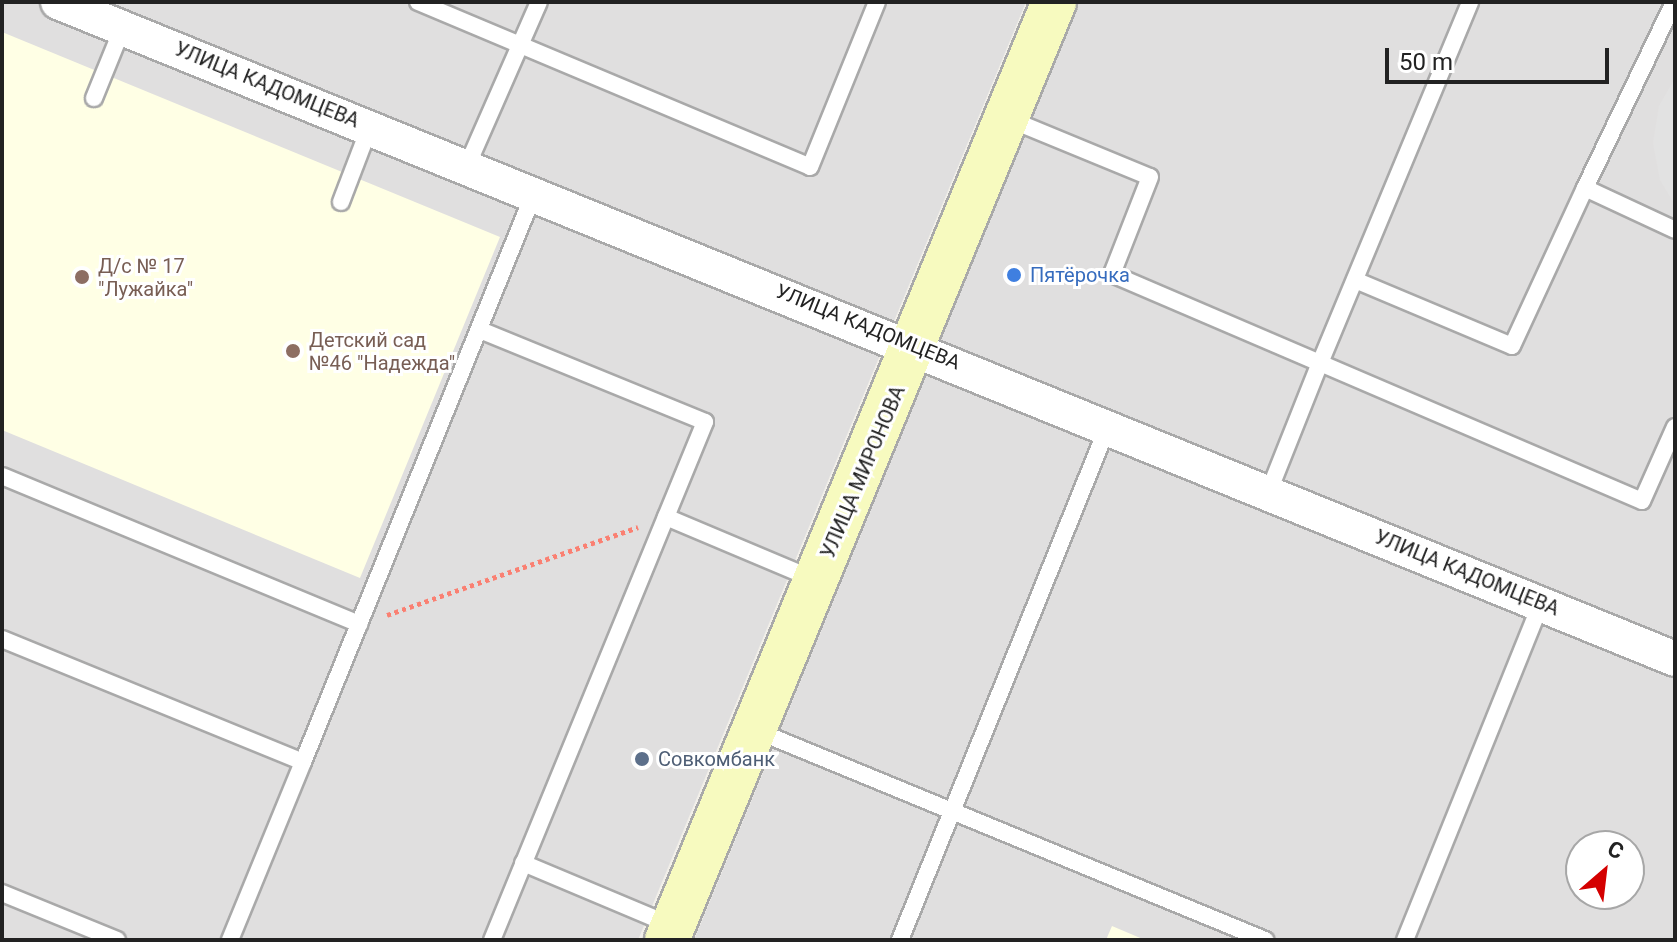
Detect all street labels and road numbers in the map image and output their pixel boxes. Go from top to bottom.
street label: УЛИЦА КАДОМЦЕВА [171,37,363,133]
street label: УЛИЦА КАДОМЦЕВА [772,279,964,375]
street label: УЛИЦА МИРОНОВА [816,382,910,562]
street label: УЛИЦА КАДОМЦЕВА [1371,525,1563,621]

